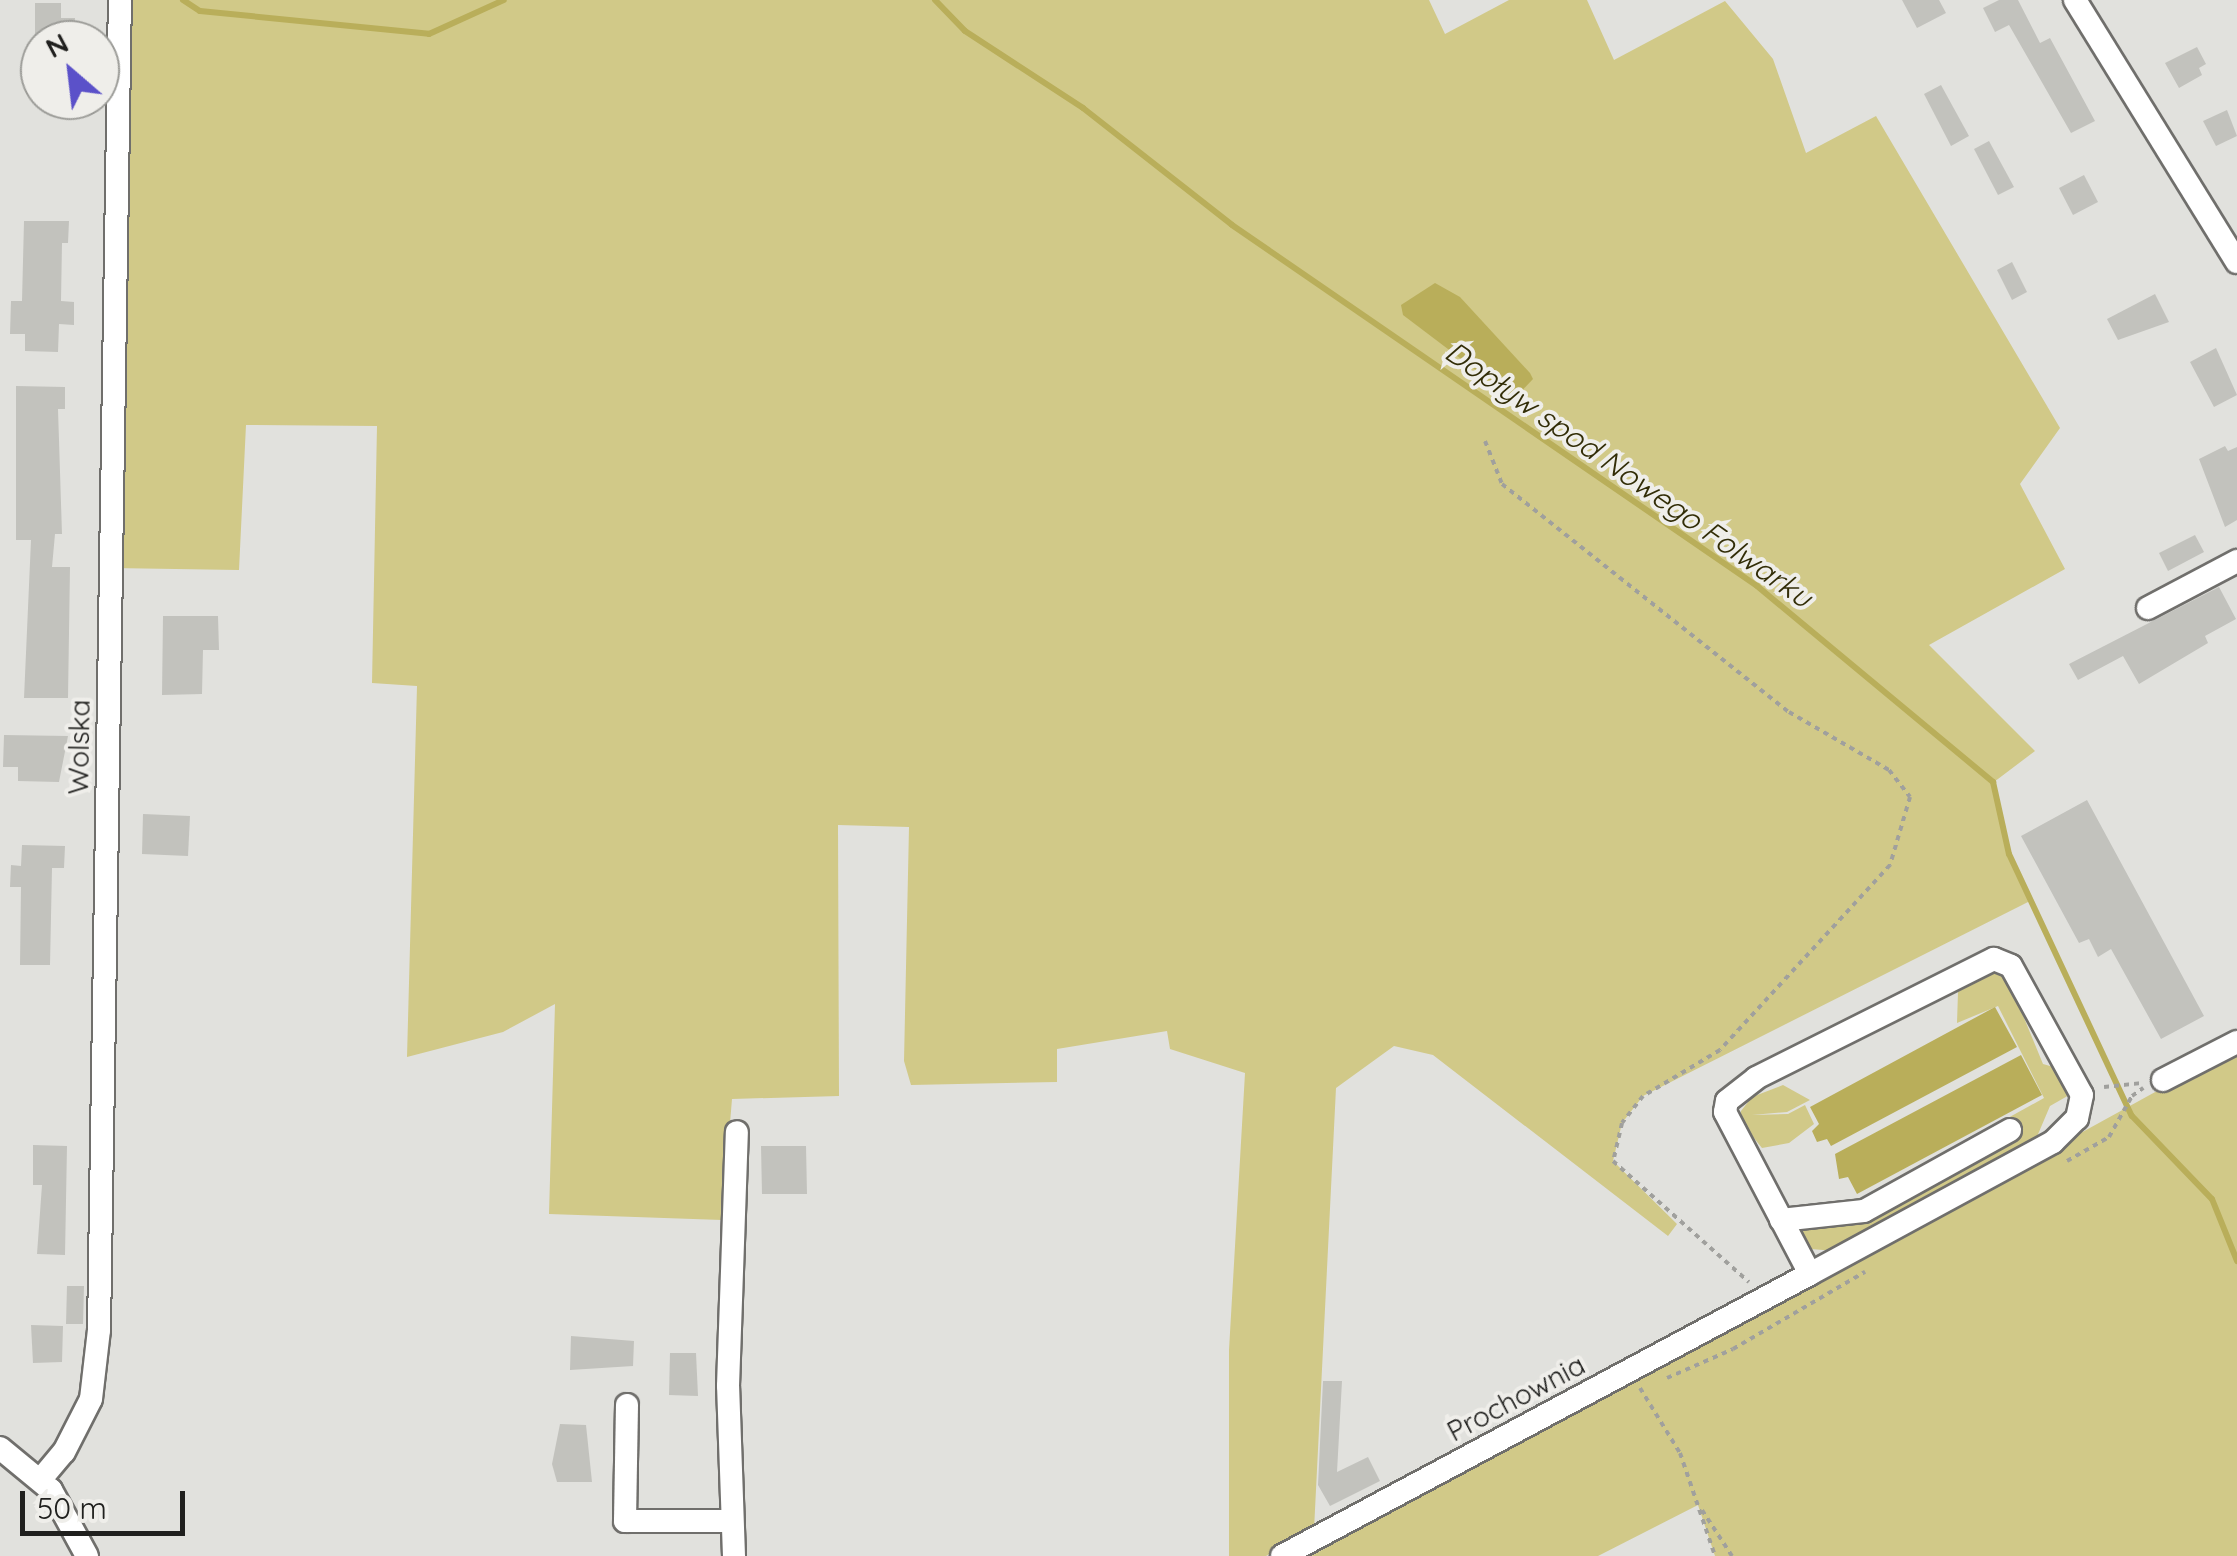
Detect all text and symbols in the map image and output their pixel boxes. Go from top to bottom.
north arrow [20,20,120,120]
text: N [39,25,74,65]
water label: Dopływ spod Nowego Folwarku [1439,333,1819,615]
street label: Wolska [61,699,97,795]
street label: Prochownia [1441,1348,1591,1448]
scale bar [25,1471,190,1533]
text: 50 m [37,1489,107,1527]

